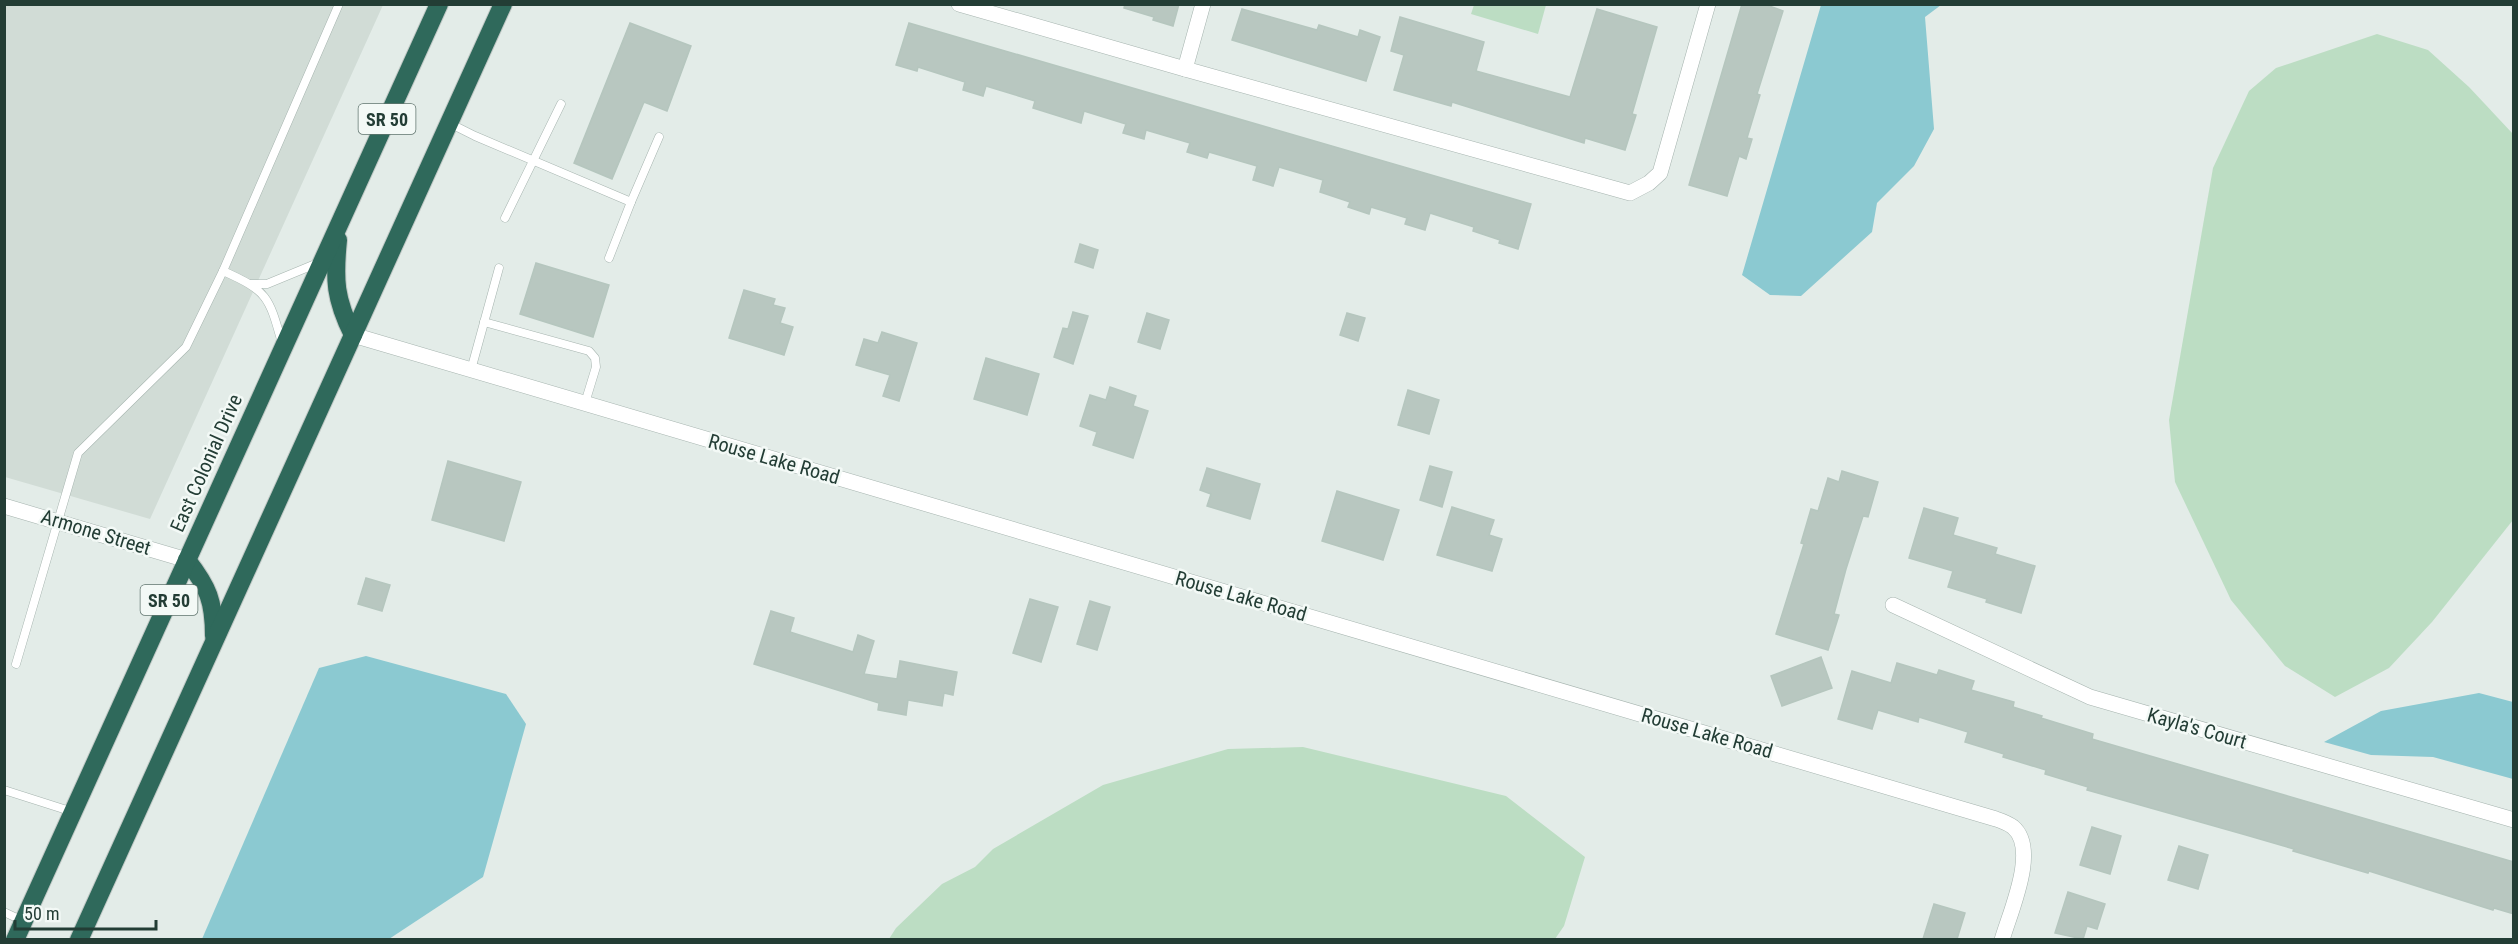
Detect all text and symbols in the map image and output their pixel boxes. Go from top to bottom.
road number: SR 50 [358,104,416,134]
street label: East Colonial Drive [165,390,247,536]
street label: Rouse Lake Road [706,429,842,489]
street label: Armone Street [38,504,154,560]
street label: Rouse Lake Road [1173,566,1309,626]
road number: SR 50 [140,585,198,615]
street label: Kayla's Court [2145,702,2249,754]
street label: Rouse Lake Road [1639,703,1775,763]
scale bar [15,893,156,931]
text: 50 m [24,903,59,924]

